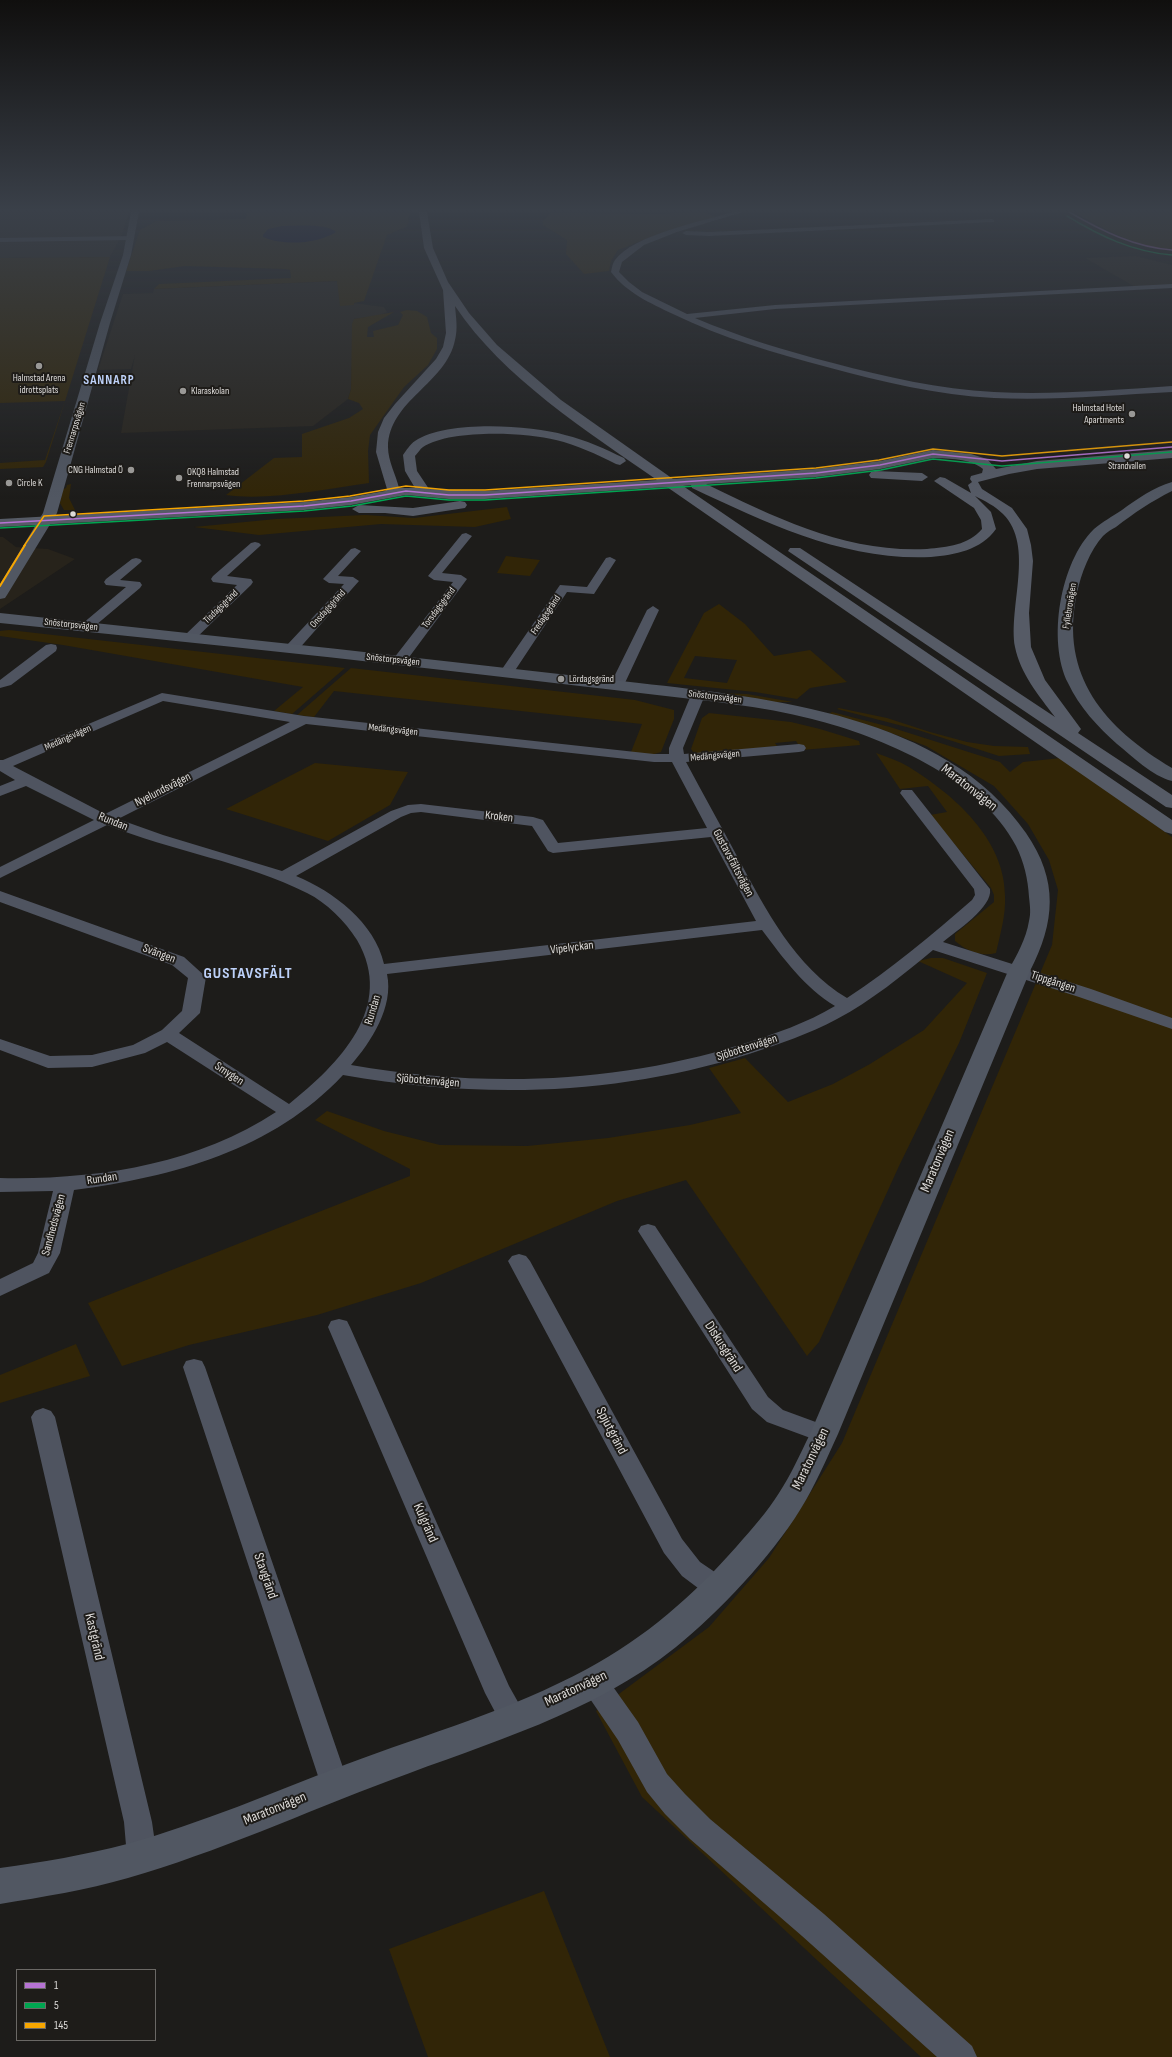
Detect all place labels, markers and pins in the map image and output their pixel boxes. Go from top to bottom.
marker: Halmstad Arena idrottsplats [34,361,44,371]
place label: Halmstad Arena idrottsplats [13,372,65,396]
place label: Klaraskolan [191,385,229,397]
marker: Klaraskolan [178,386,188,396]
place label: Halmstad Hotel Apartments [1073,402,1124,426]
marker: Halmstad Hotel Apartments [1127,409,1137,419]
marker: Strandvallen [1122,451,1132,461]
place label: Strandvallen [1108,462,1146,472]
place label: CNG Halmstad Ö [68,464,123,476]
marker: CNG Halmstad Ö [126,465,136,475]
place label: OKQ8 Halmstad Frennarpsvägen [187,466,240,490]
marker: OKQ8 Halmstad Frennarpsvägen [174,473,184,483]
place label: Circle K [17,477,42,489]
marker: Circle K [4,478,14,488]
unlabelled marker [68,509,78,519]
place label: Lördagsgränd [569,673,614,685]
marker: Lördagsgränd [556,674,566,684]

